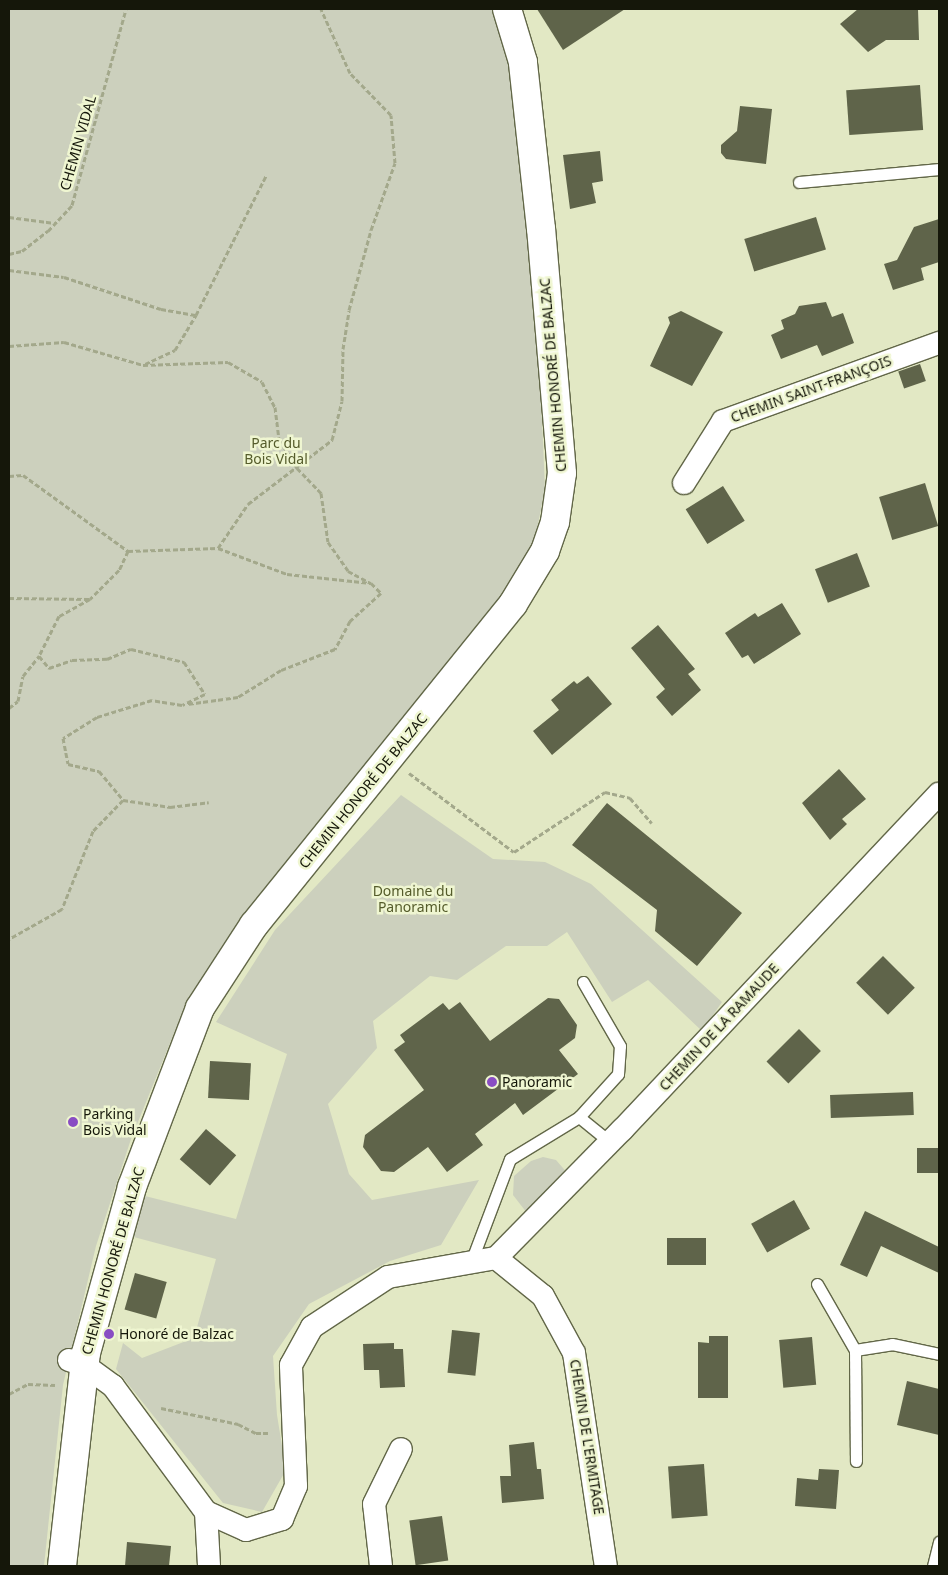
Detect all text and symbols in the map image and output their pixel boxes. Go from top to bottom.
street label: CHEMIN VIDAL [56,94,100,192]
street label: CHEMIN HONORÉ DE BALZAC [536,277,570,473]
street label: CHEMIN SAINT-FRANÇOIS [728,352,894,426]
park label: Parc du Bois Vidal [244,435,308,468]
street label: CHEMIN HONORÉ DE BALZAC [295,710,431,872]
park label: Domaine du Panoramic [373,883,453,916]
street label: CHEMIN DE LA RAMAUDE [656,960,782,1094]
place label: Panoramic [502,1074,572,1090]
marker: Panoramic [486,1076,498,1088]
place label: Parking Bois Vidal [83,1106,147,1138]
marker: Parking Bois Vidal [67,1116,79,1128]
street label: CHEMIN HONORÉ DE BALZAC [78,1165,148,1357]
place label: Honoré de Balzac [119,1326,234,1342]
marker: Honoré de Balzac [103,1328,115,1340]
street label: CHEMIN DE L'ERMITAGE [566,1358,608,1516]

